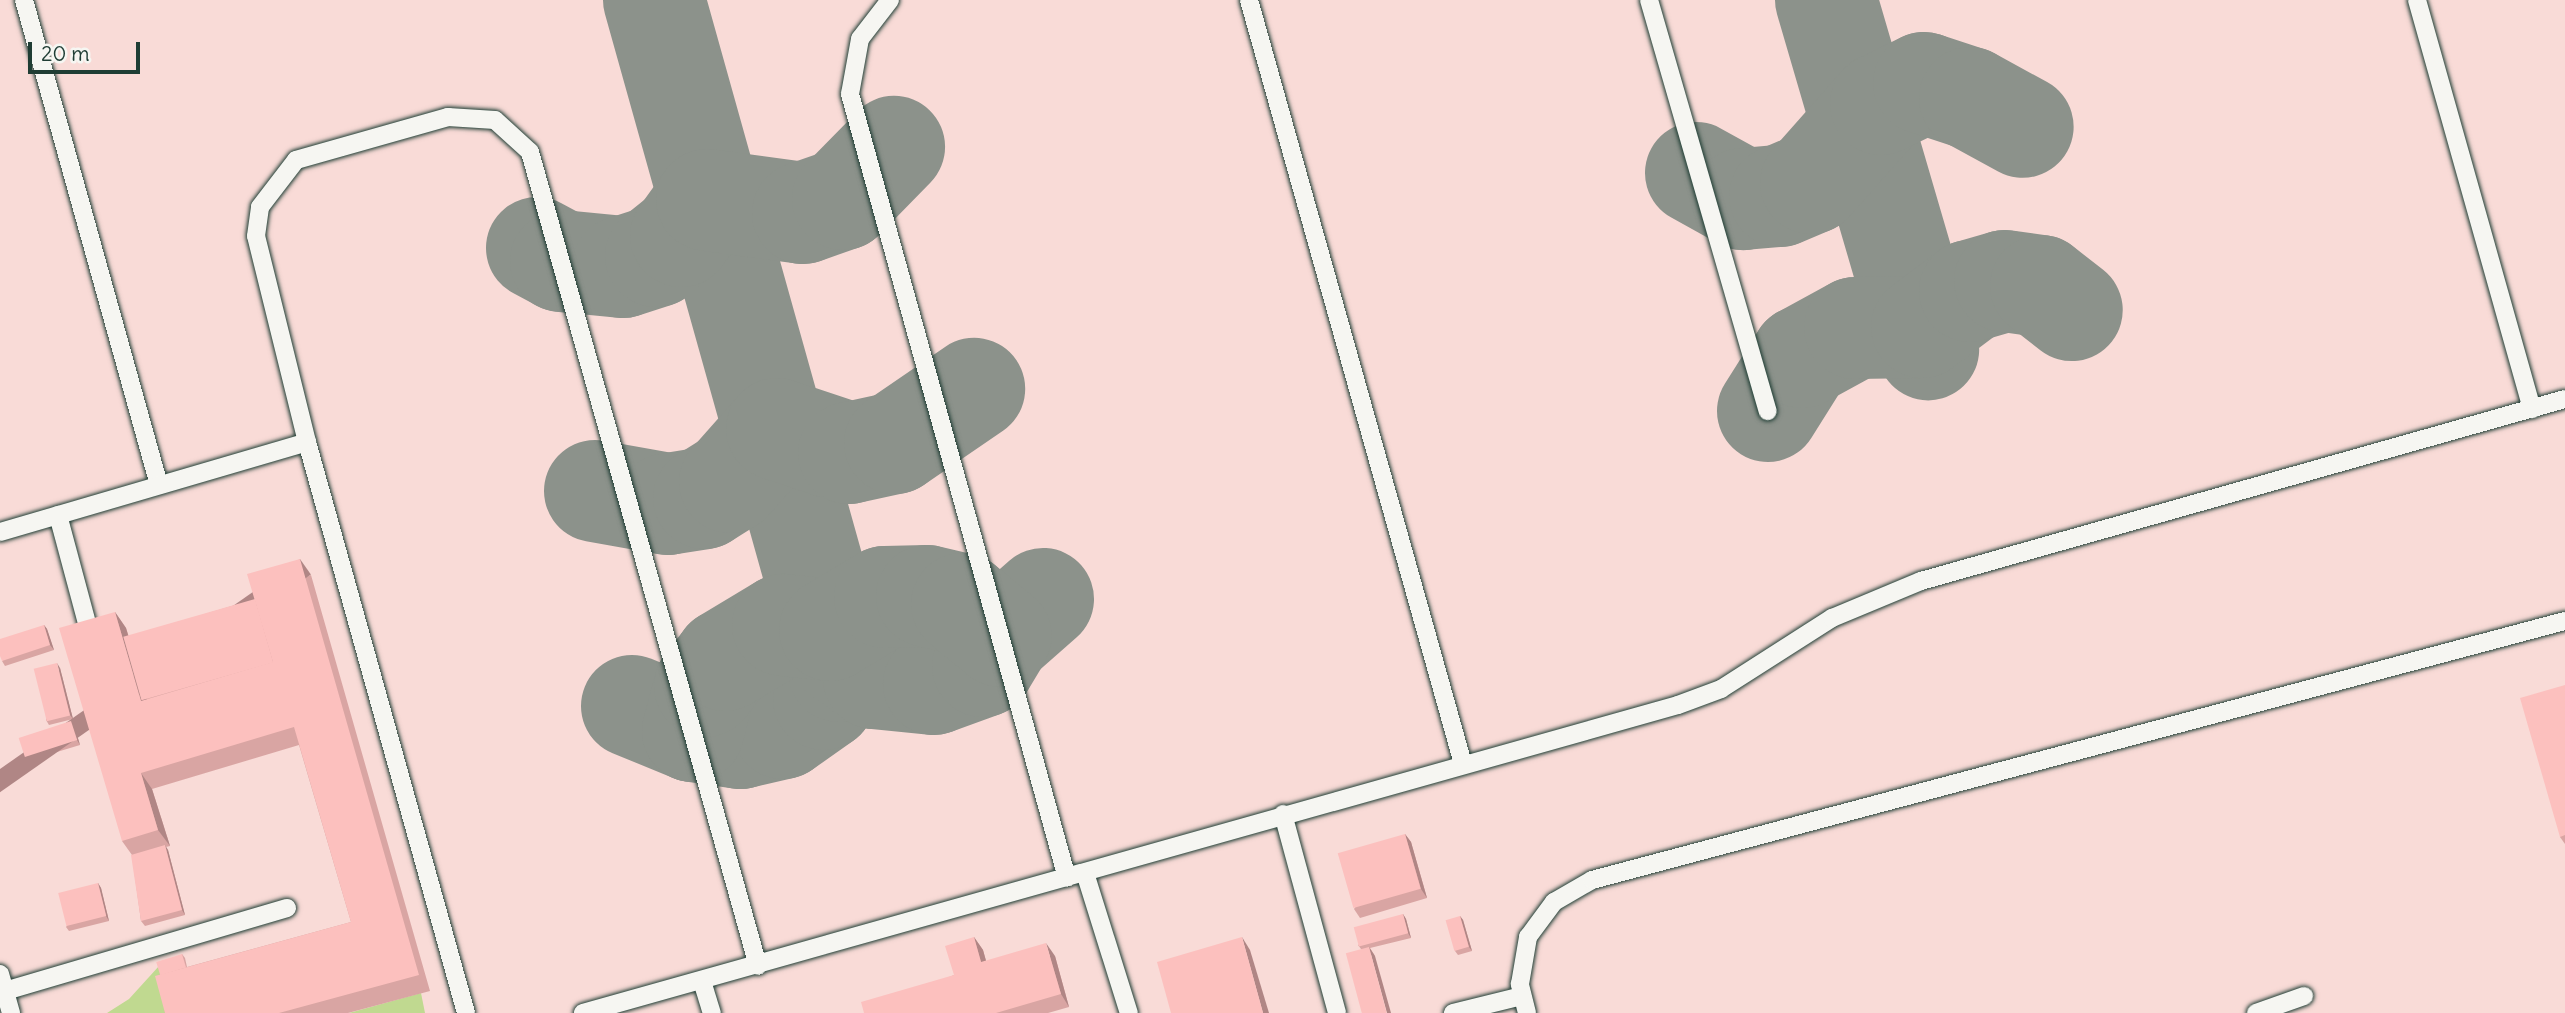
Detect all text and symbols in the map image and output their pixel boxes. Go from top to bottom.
scale bar [32,28,144,72]
text: 20 m [41,40,90,67]

